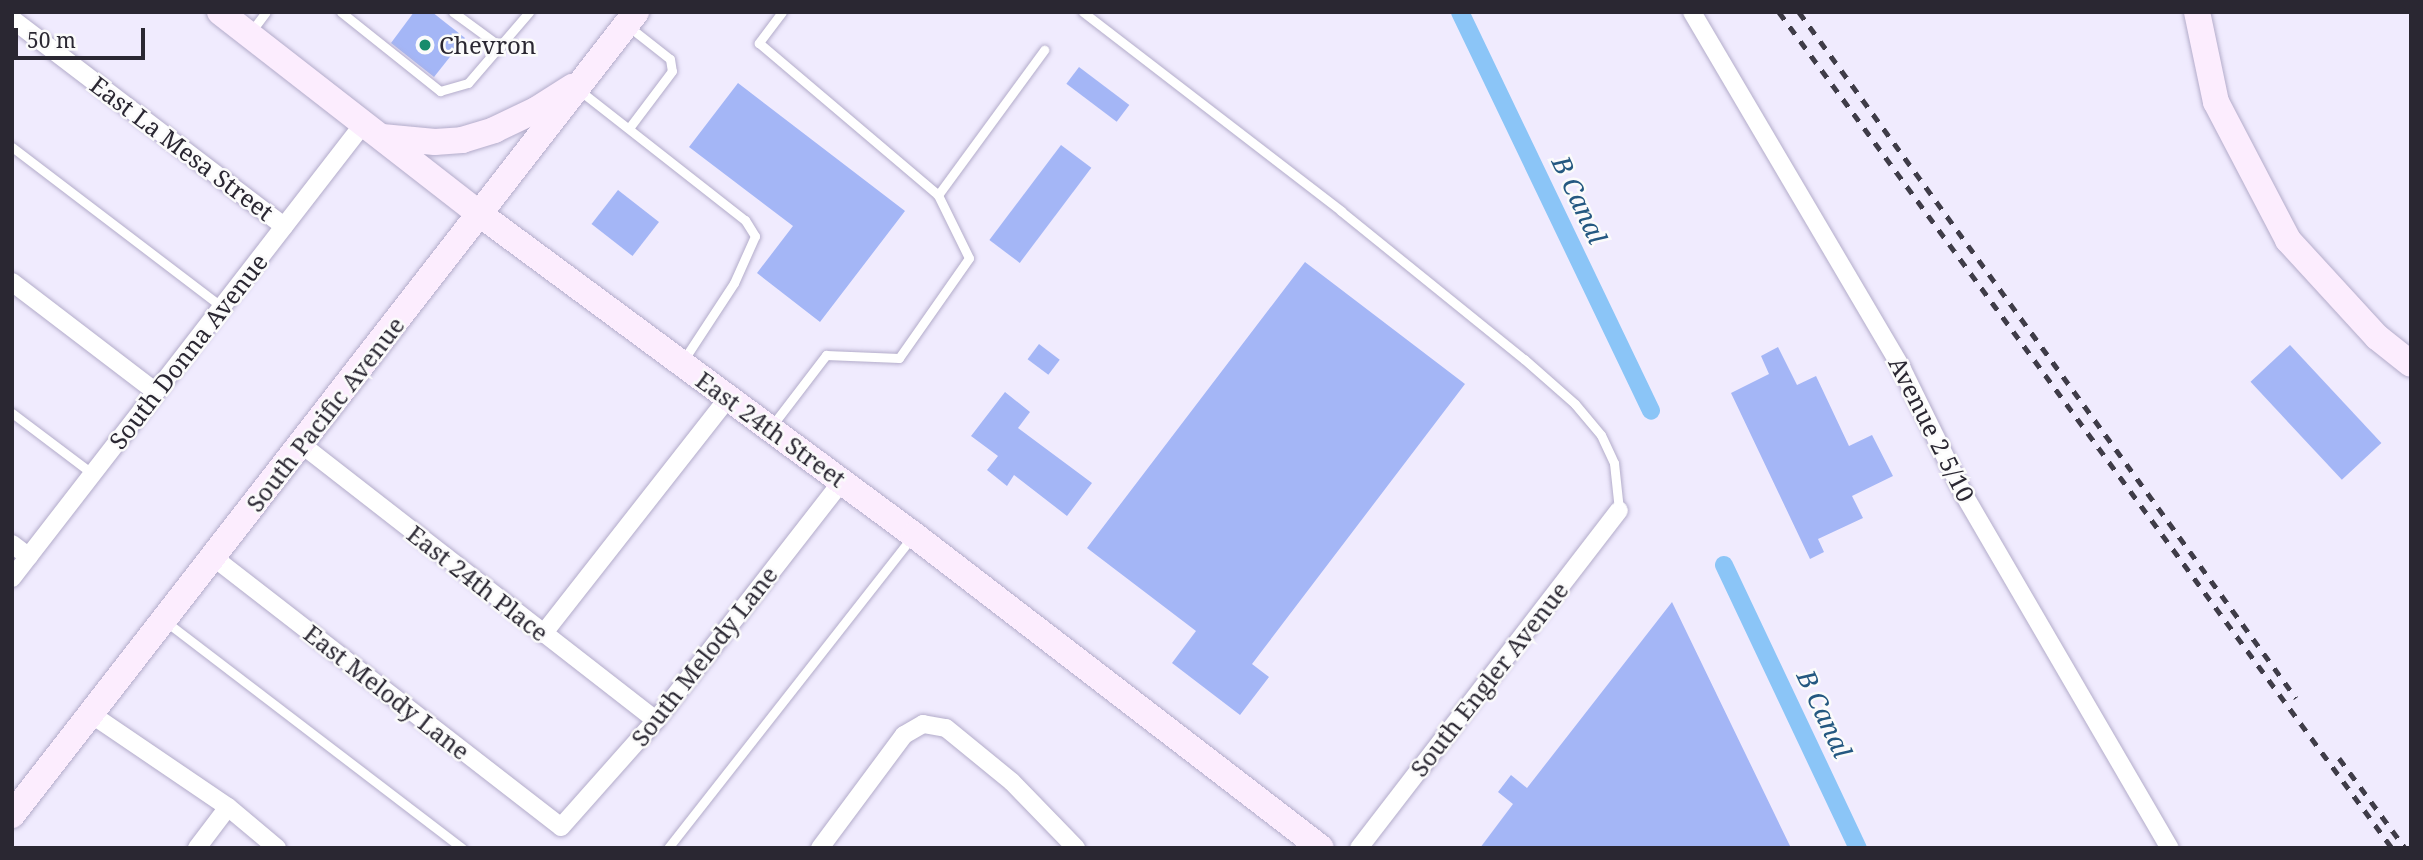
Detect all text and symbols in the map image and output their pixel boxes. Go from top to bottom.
scale bar [18,14,149,58]
text: 50 m [27,26,76,54]
place label: Chevron [439,31,536,59]
marker: Chevron [417,37,433,53]
street label: East La Mesa Street [85,70,279,226]
water label: B Canal [1545,151,1613,249]
street label: South Donna Avenue [103,248,273,454]
street label: South Pacific Avenue [240,311,410,517]
street label: Avenue 2 5/10 [1883,352,1981,506]
street label: East 24th Street [691,365,851,493]
street label: East 24th Place [402,519,554,647]
street label: South Melody Lane [625,560,783,752]
street label: South Engler Avenue [1404,576,1574,782]
street label: East Melody Lane [299,618,475,766]
water label: B Canal [1790,665,1858,763]

